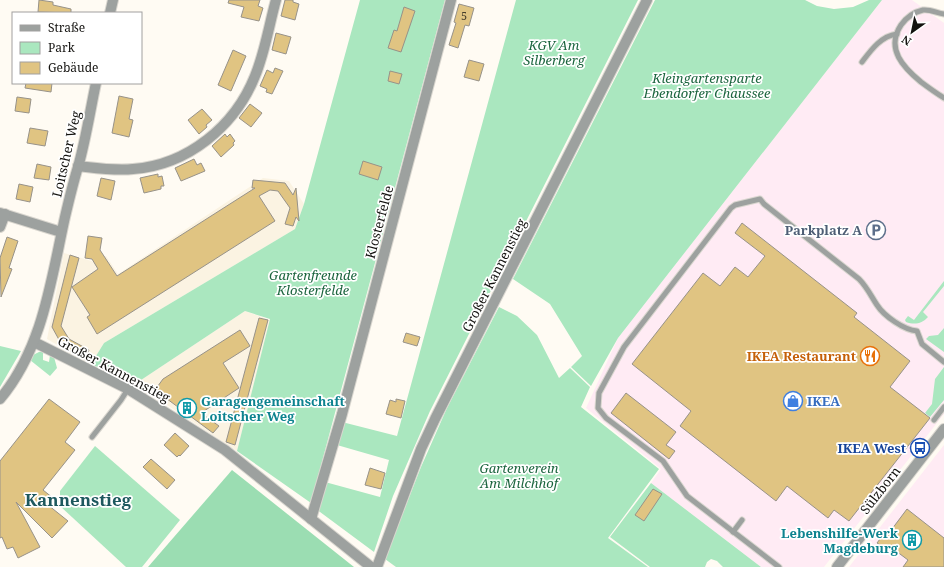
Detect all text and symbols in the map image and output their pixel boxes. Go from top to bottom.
house number: 5 [461,8,467,23]
legend [12,12,142,84]
north arrow [892,12,932,52]
text: Straße [48,19,85,36]
text: N [898,32,914,49]
park label: KGV Am Silberberg [523,36,586,69]
text: Park [48,39,76,56]
text: Gebäude [48,59,99,76]
park label: Kleingartensparte Ebendorfer Chaussee [643,69,771,102]
street label: Loitscher Weg [47,109,85,199]
street label: Klosterfelde [361,183,397,260]
street label: Großer Kannenstieg [458,215,530,335]
parking icon: Parkplatz A [865,219,887,241]
place label: Parkplatz A [785,221,862,239]
park label: Gartenfreunde Klosterfelde [269,266,357,299]
street label: Großer Kannenstieg [55,332,173,406]
restaurant icon: IKEA Restaurant [859,345,881,367]
place label: IKEA Restaurant [747,347,856,365]
shop icon: IKEA [782,390,804,412]
place label: Garagengemeinschaft Loitscher Weg [201,392,345,425]
place label: IKEA [807,392,840,410]
building icon: Garagengemeinschaft Loitscher Weg [176,397,198,419]
bus stop icon: IKEA West [909,437,931,459]
place label: IKEA West [838,439,906,457]
park label: Gartenverein Am Milchhof [479,459,561,492]
street label: Sülzborn [856,462,905,518]
district label: Kannenstieg [25,488,132,511]
place label: Lebenshilfe-Werk Magdeburg [781,524,899,557]
building icon: Lebenshilfe-Werk Magdeburg [901,529,923,551]

